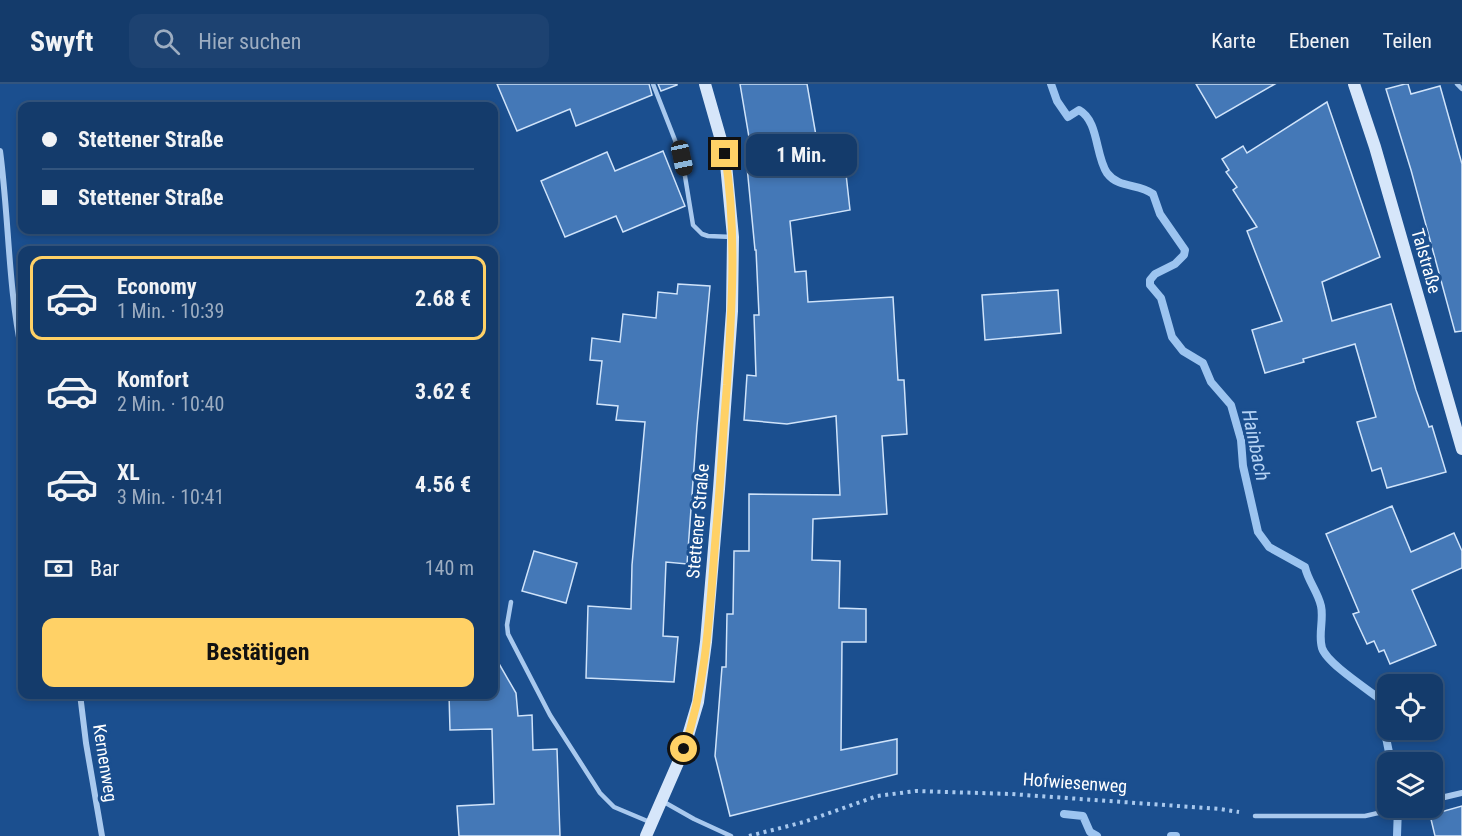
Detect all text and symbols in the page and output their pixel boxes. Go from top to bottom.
search box [129,14,549,68]
text: Swyft [30,25,93,58]
icon: search [150,25,183,58]
text: Hier suchen [198,29,301,54]
text: Karte [1211,29,1256,53]
text: Ebenen [1289,29,1350,53]
text: Teilen [1383,29,1432,53]
text: Stettener Straße [78,127,224,152]
callout: 1 Min. [746,133,857,175]
car [669,139,695,177]
route end [711,140,738,167]
text: 1 Min. [776,143,827,167]
text: Stettener Straße [78,185,224,210]
street label: Talstraße [1407,226,1446,296]
icon: car [45,271,99,325]
text: Economy [117,274,197,299]
text: 2.68 € [415,286,471,311]
text: 1 Min. · 10:39 [117,299,224,323]
icon: car [45,364,99,418]
text: Komfort [117,367,189,392]
text: 3.62 € [415,379,471,404]
text: 2 Min. · 10:40 [117,392,224,416]
water label: Hainbach [1237,407,1275,483]
icon: car [45,457,99,511]
text: XL [117,460,140,485]
street label: Stettener Straße [682,463,713,579]
text: 4.56 € [415,472,471,497]
text: 3 Min. · 10:41 [117,485,224,509]
icon: cash [42,552,75,585]
text: Bar [90,556,119,581]
text: 140 m [425,556,474,580]
button: Bestätigen [42,618,474,687]
map controls [1377,674,1443,818]
button: locate [1377,674,1443,740]
street label: Kernenweg [89,723,122,803]
route start [670,735,697,762]
button: layers [1377,752,1443,818]
street label: Hofwiesenweg [1022,768,1128,797]

